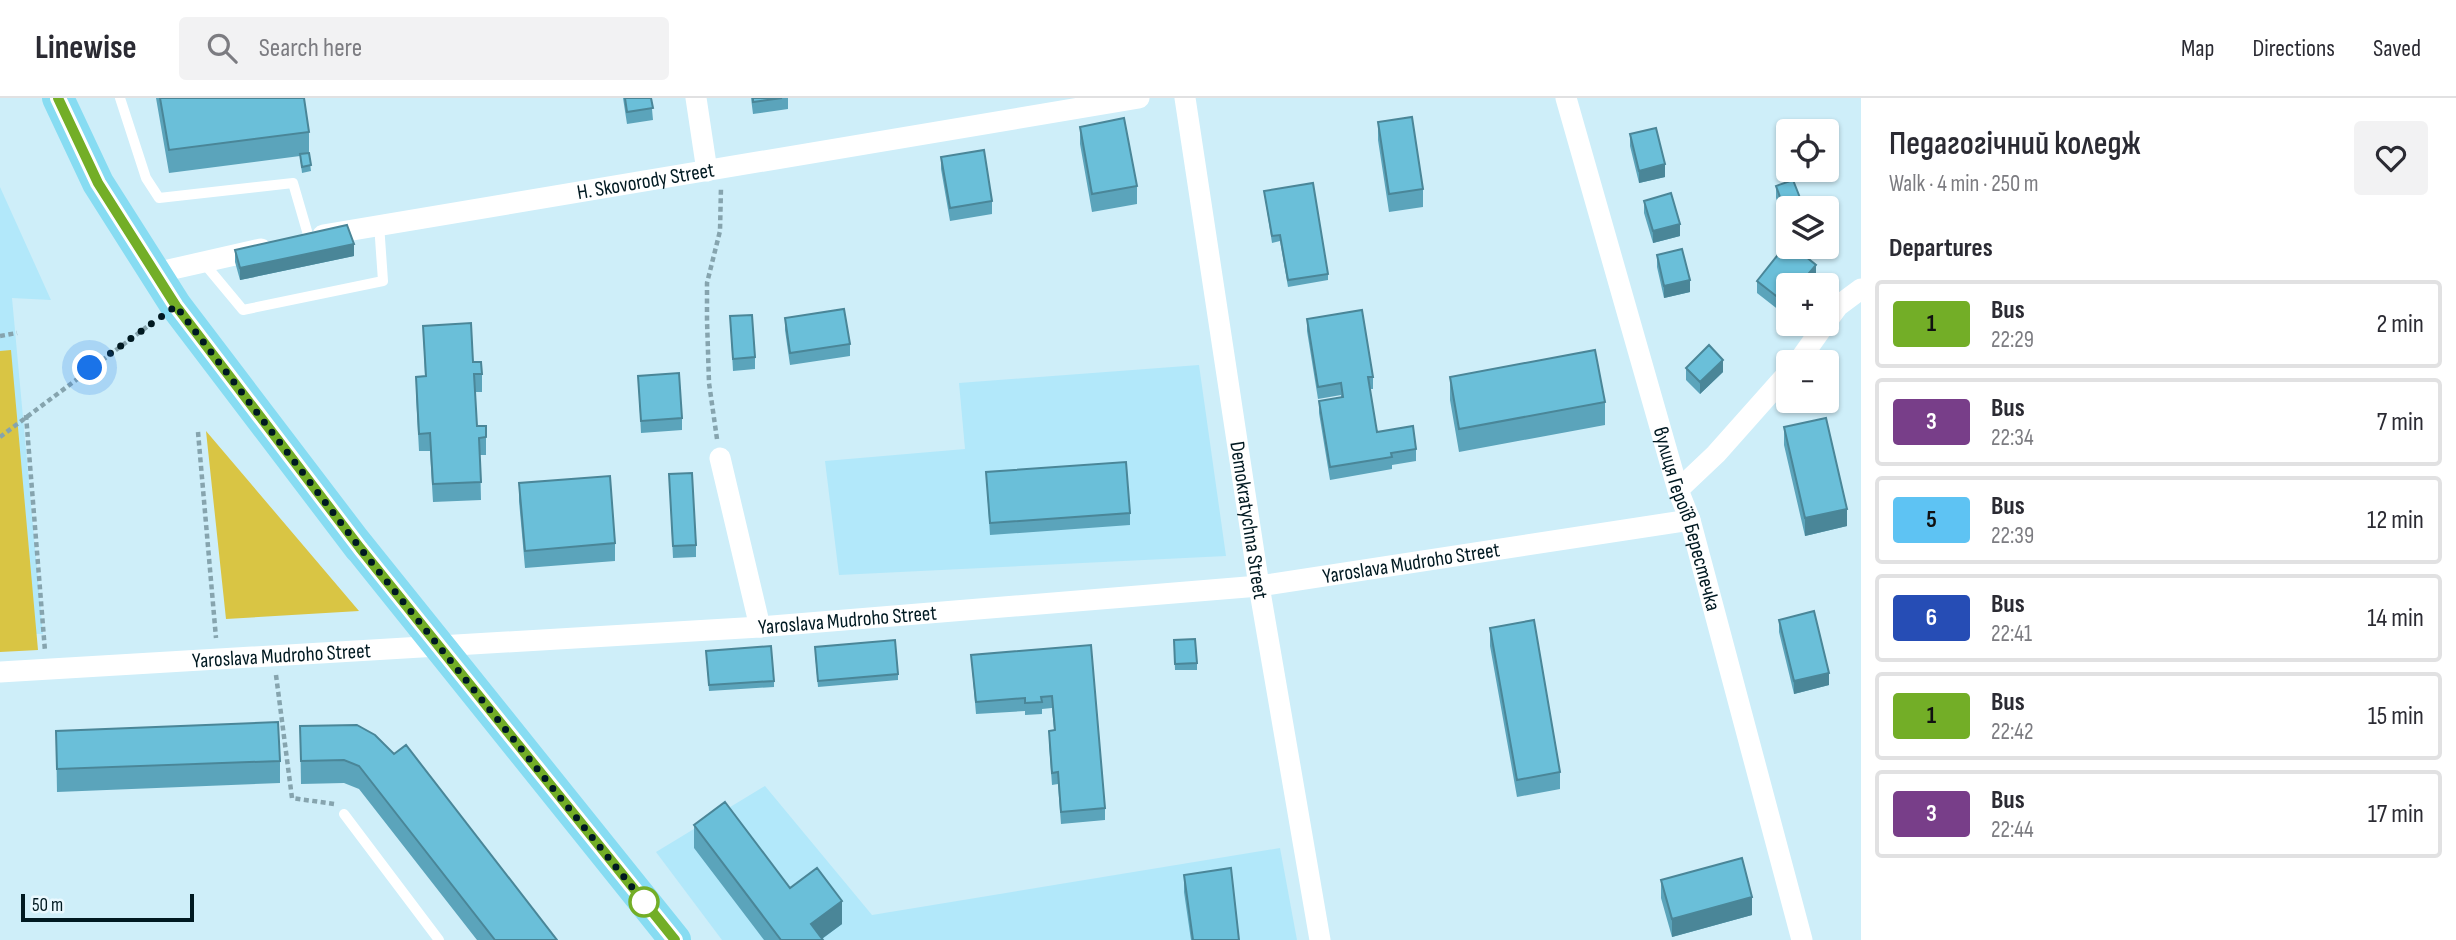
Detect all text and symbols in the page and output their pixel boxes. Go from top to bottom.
search box [179,17,669,80]
text: Linewise [35,28,137,68]
icon: search [203,29,241,67]
text: Search here [259,33,362,64]
text: Map [2181,34,2214,63]
text: Directions [2252,34,2335,63]
text: Saved [2373,34,2421,63]
map controls [1776,119,1839,413]
button: locate [1776,119,1839,182]
button: heart [2354,121,2428,195]
text: Педагогічний коледж [1889,124,2141,164]
street label: H. Skovorody Street [575,158,716,205]
text: Walk · 4 min · 250 m [1889,170,2039,198]
button: layers [1776,196,1839,259]
text: Departures [1889,233,1993,264]
button: + [1776,273,1839,336]
text: Bus [1991,295,2025,326]
text: 1 [1927,309,1936,338]
text: 2 min [2376,309,2424,340]
text: 22:29 [1991,326,2034,354]
your location [72,350,107,385]
button: − [1776,350,1839,413]
text: Bus [1991,393,2025,424]
text: 3 [1926,407,1937,436]
text: 7 min [2377,407,2424,438]
street label: вулиця Героїв Берестечка [1648,424,1726,614]
text: 22:34 [1991,424,2034,452]
street label: Demokratychna Street [1224,440,1273,601]
text: Bus [1991,491,2025,522]
text: 5 [1926,505,1937,534]
text: 12 min [2367,505,2424,536]
text: 22:39 [1991,522,2034,550]
street label: Yaroslava Mudroho Street [1321,537,1502,589]
text: Bus [1991,589,2025,620]
street label: Yaroslava Mudroho Street [757,601,938,640]
text: 6 [1926,603,1937,632]
text: 14 min [2367,603,2424,634]
text: 22:41 [1991,620,2032,648]
street label: Yaroslava Mudroho Street [192,638,372,674]
text: Bus [1991,687,2025,718]
text: 1 [1927,701,1936,730]
text: 15 min [2368,701,2424,732]
text: 22:42 [1991,718,2034,746]
text: Bus [1991,785,2025,816]
text: 3 [1926,799,1937,828]
text: 17 min [2368,799,2424,830]
text: 22:44 [1991,816,2034,844]
unlabelled marker [629,887,659,917]
scale bar [21,891,194,923]
text: 50 m [32,894,63,917]

